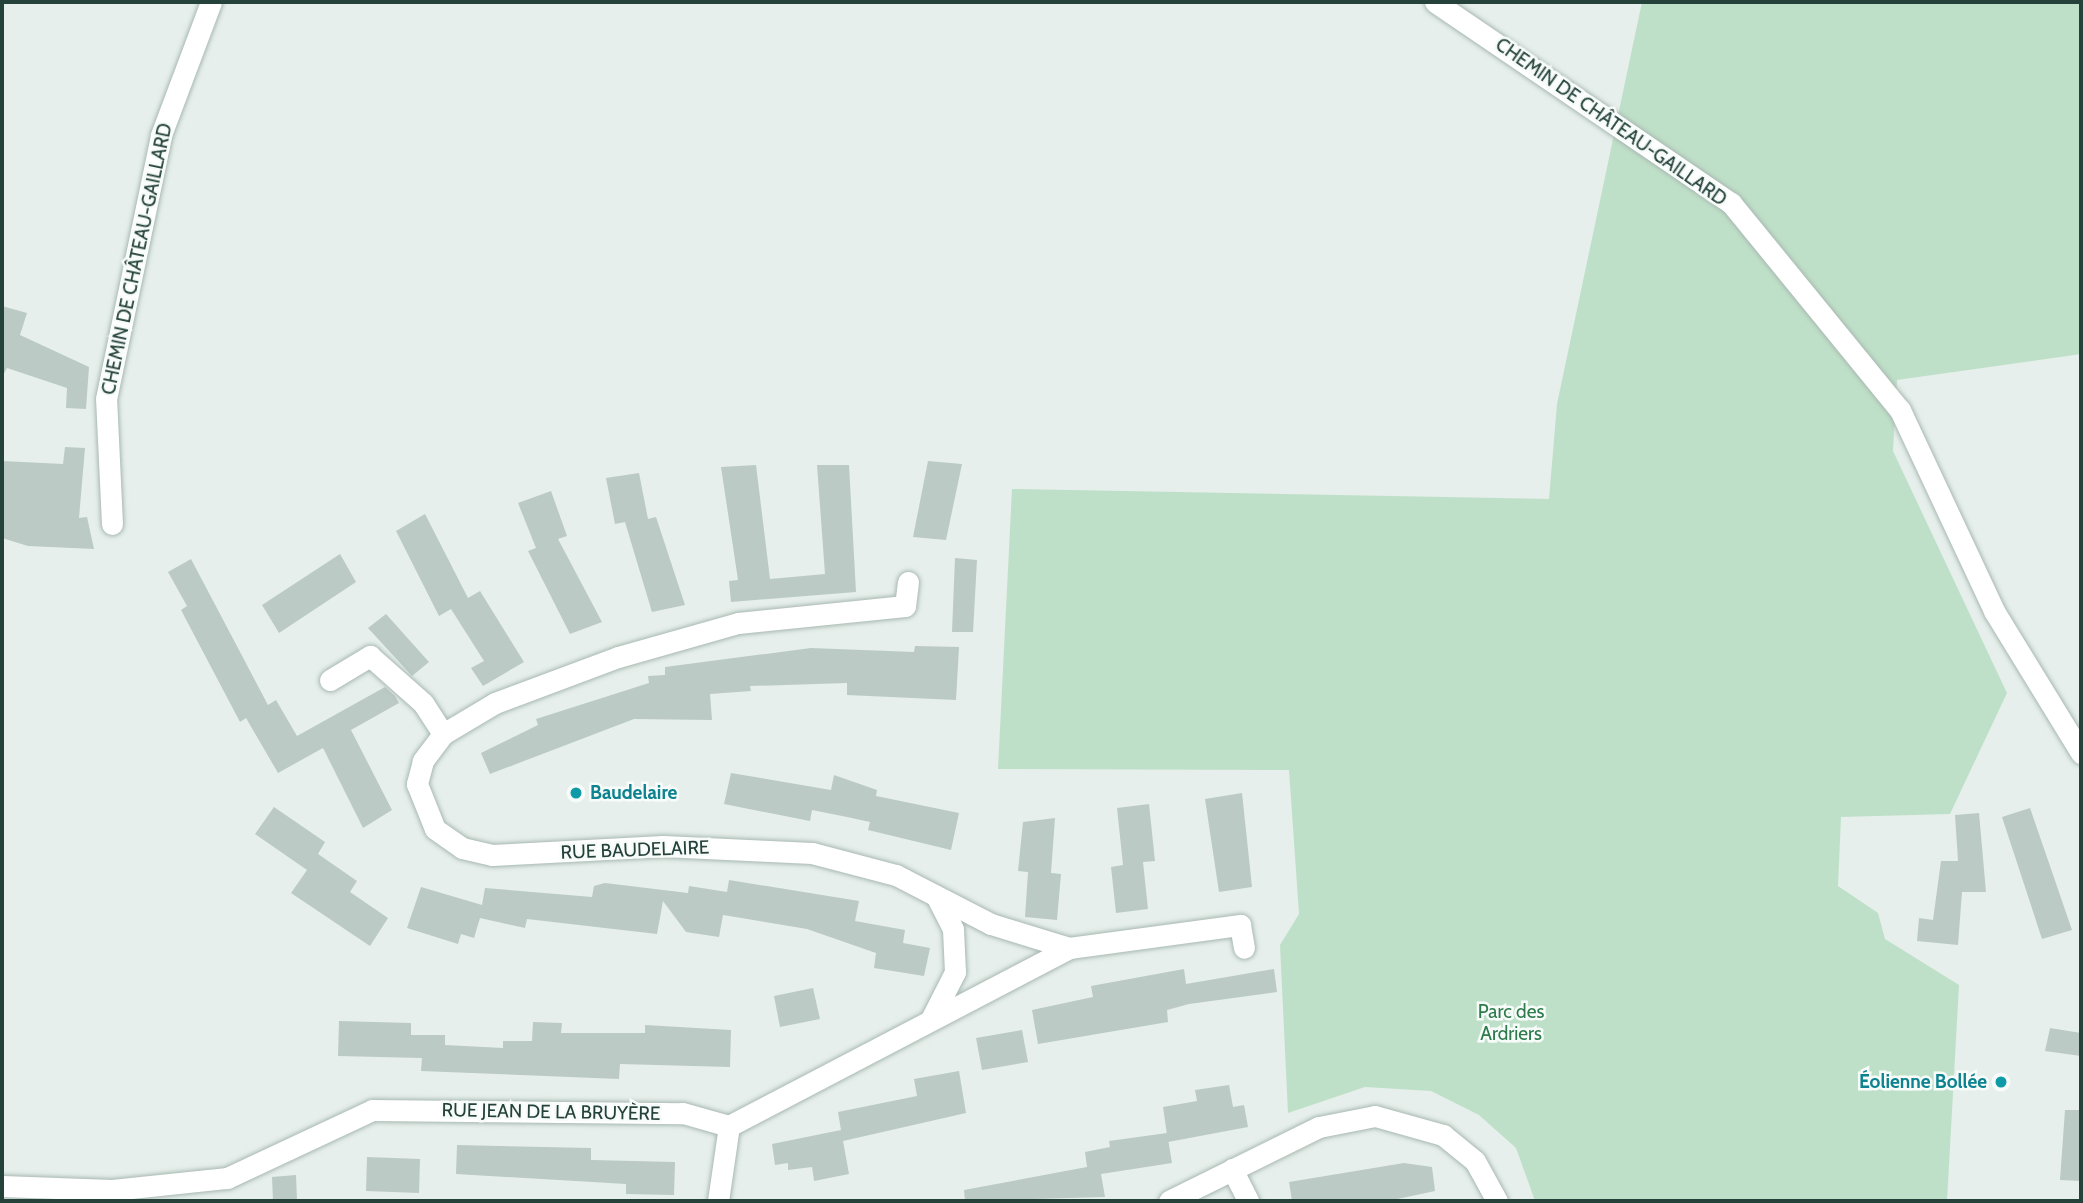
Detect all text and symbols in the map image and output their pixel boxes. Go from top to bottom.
street label: CHEMIN DE CHÂTEAU-GAILLARD [1491,33,1731,211]
street label: CHEMIN DE CHÂTEAU-GAILLARD [97,121,177,397]
place label: Baudelaire [590,782,677,804]
marker: Baudelaire [568,785,584,801]
street label: RUE BAUDELAIRE [560,836,710,864]
park label: Parc des Ardriers [1478,1001,1544,1045]
place label: Éolienne Bollée [1859,1071,1987,1093]
marker: Éolienne Bollée [1993,1074,2009,1090]
street label: RUE JEAN DE LA BRUYÈRE [441,1099,661,1125]

